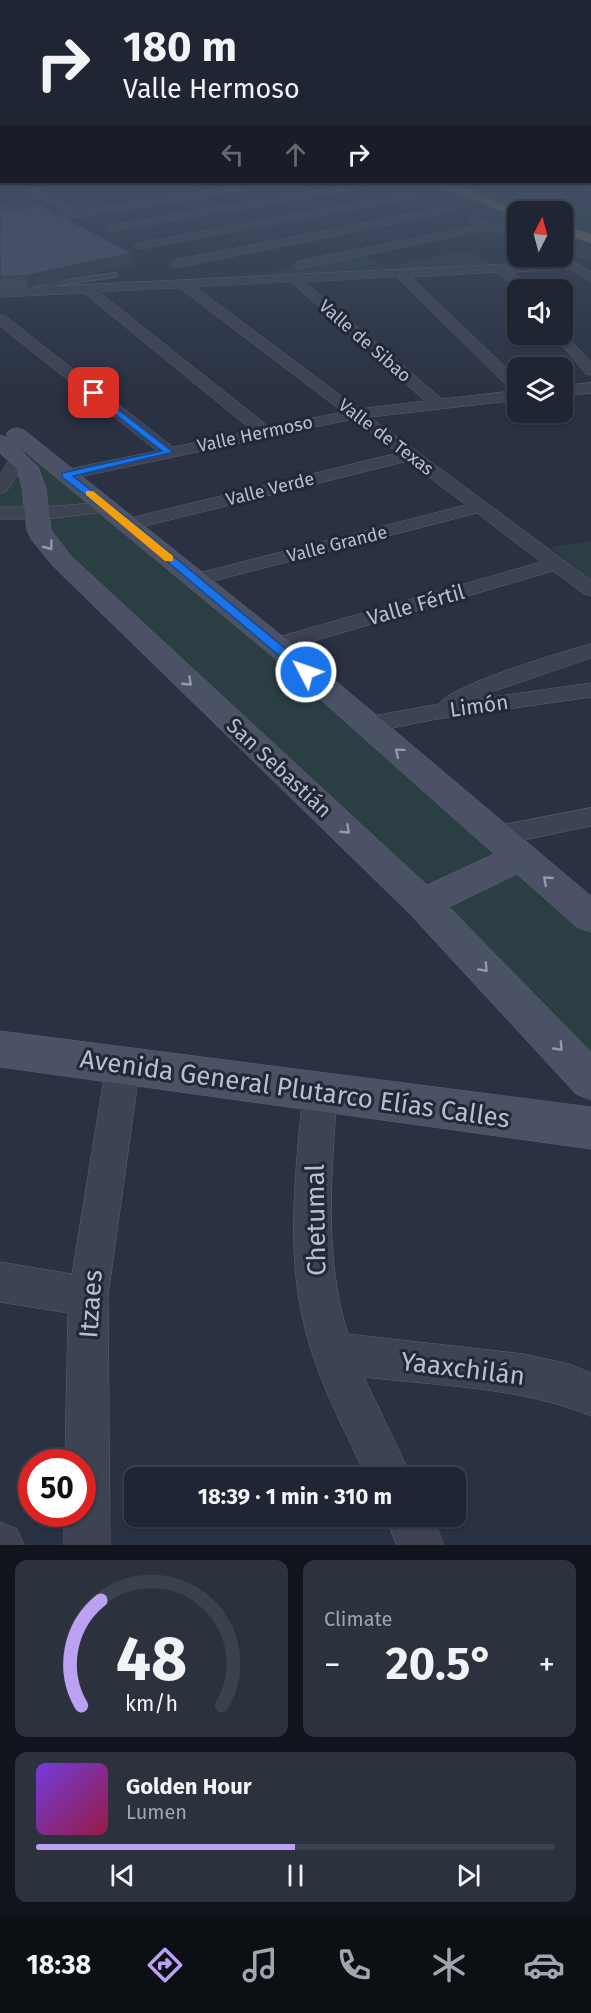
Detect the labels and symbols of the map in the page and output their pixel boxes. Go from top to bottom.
north arrow [507,201,573,267]
street label: Valle de Sibao [314,295,416,387]
pin [68,367,119,418]
street label: Valle de Texas [334,394,438,480]
street label: Valle Hermoso [195,411,315,457]
street label: Valle Verde [224,467,316,511]
street label: Valle Grande [285,521,389,567]
one-way arrow [42,539,53,550]
street label: Valle Fértil [364,579,468,631]
position arrow [274,640,338,704]
one-way arrow [182,675,192,686]
street label: Limón [448,689,510,723]
street label: San Sebastián [221,713,337,823]
one-way arrow [395,749,406,760]
one-way arrow [338,823,349,834]
one-way arrow [543,876,554,887]
one-way arrow [476,961,487,972]
one-way arrow [552,1040,563,1051]
street label: Avenida General Plutarco Elías Calles [78,1043,512,1135]
street label: Chetumal [300,1163,332,1276]
street label: Itzaes [73,1269,109,1339]
street label: Yaaxchilán [399,1346,527,1392]
speed limit sign: 50 [18,1449,96,1527]

